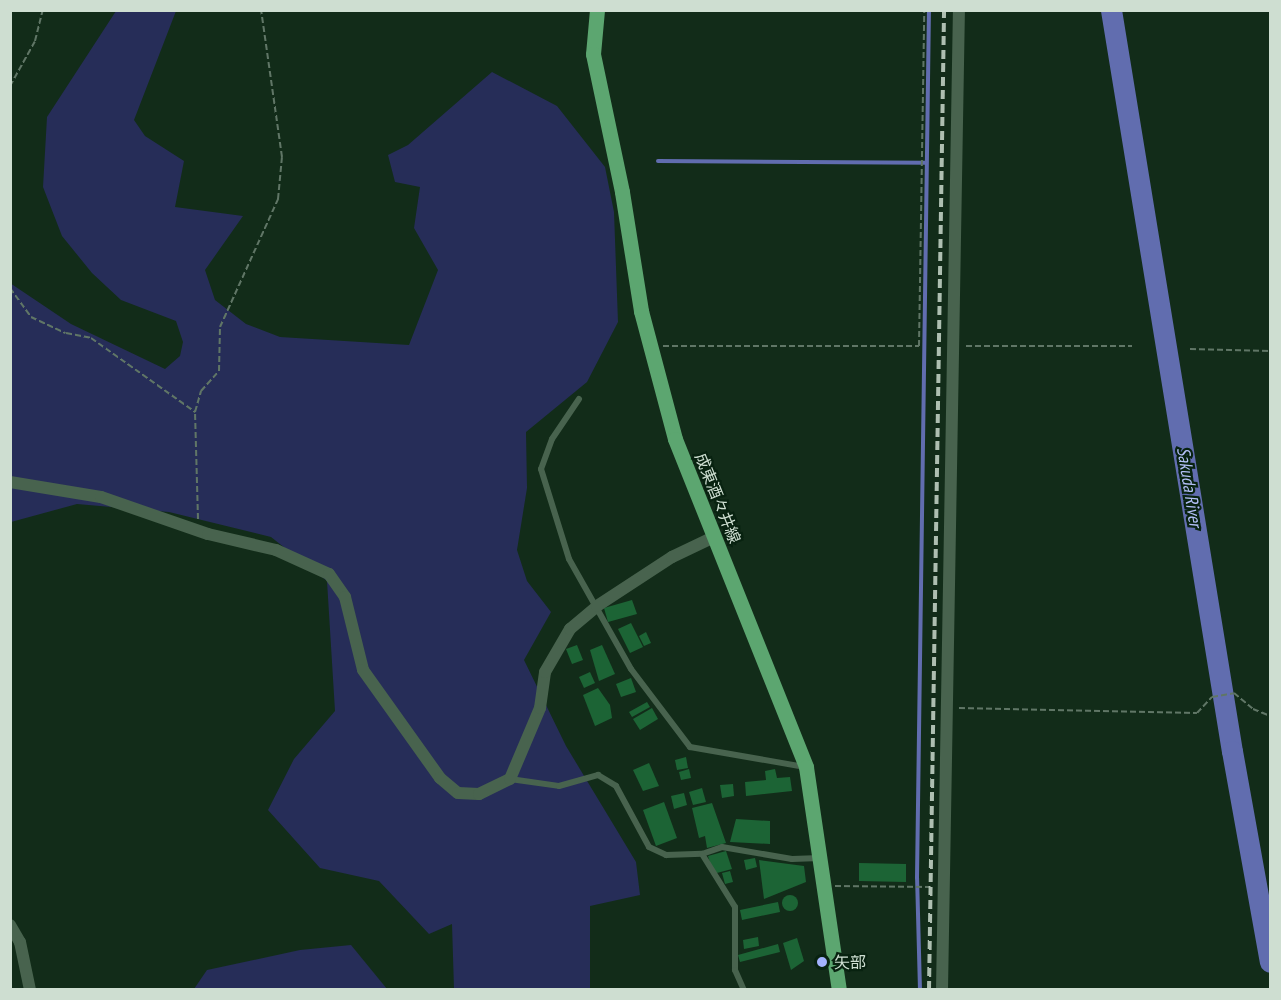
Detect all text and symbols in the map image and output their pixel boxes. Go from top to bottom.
water label: Sakuda River [1172,446,1206,528]
street label: 成東酒々井線 [691,450,745,546]
place label: 矢部 [834,952,866,972]
marker: 矢部 [815,955,829,969]

